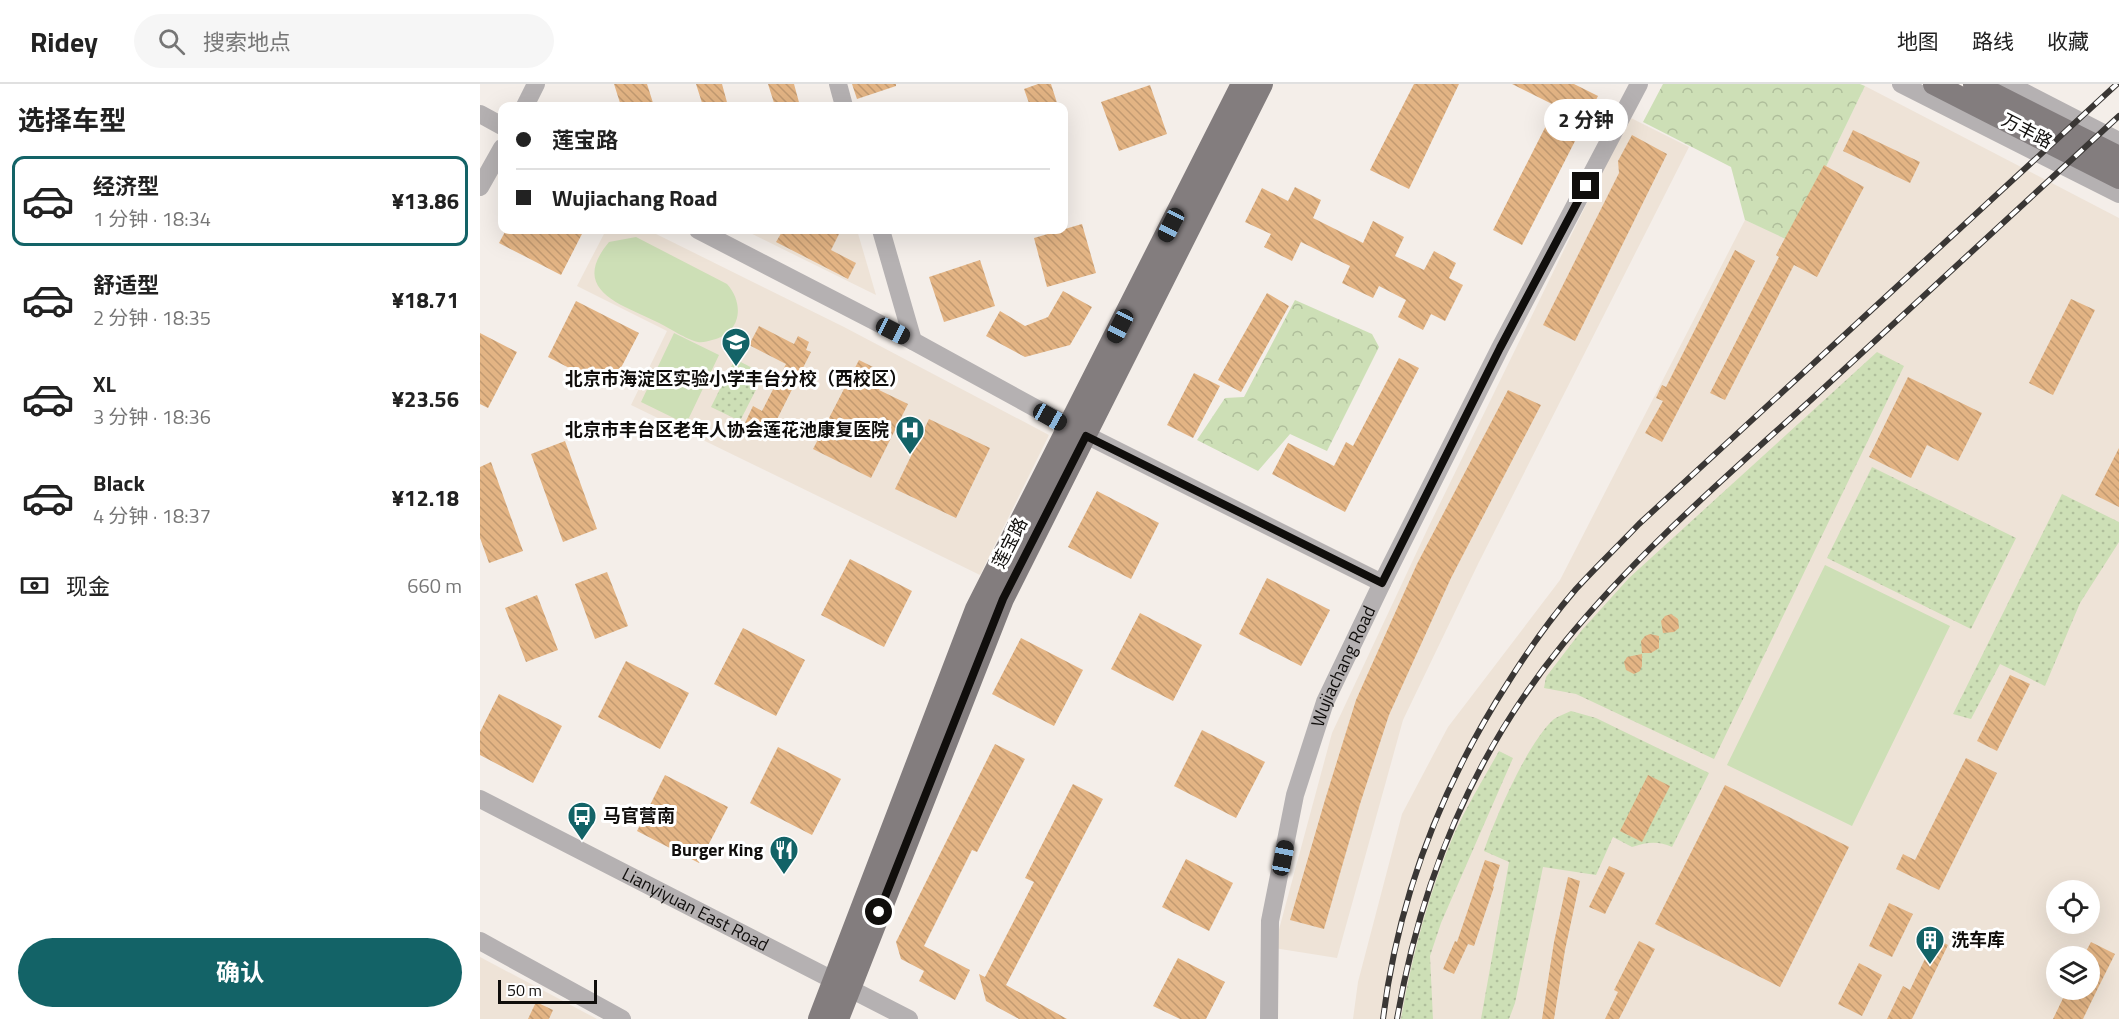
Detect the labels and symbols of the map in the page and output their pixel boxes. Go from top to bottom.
callout: 2 分钟 [1544,99,1628,141]
street label: 万丰路 [1997,106,2057,155]
route end [1572,172,1599,199]
car [1155,205,1187,245]
car [1104,306,1136,346]
car [873,315,913,347]
school or university icon: 北京市海淀区实验小学丰台分校（西校区） [720,326,752,368]
place label: 北京市海淀区实验小学丰台分校（西校区） [565,365,907,392]
car [1030,400,1070,434]
hospital icon: 北京市丰台区老年人协会莲花池康复医院 [894,414,926,456]
place label: 北京市丰台区老年人协会莲花池康复医院 [565,416,889,443]
street label: 莲宝路 [985,513,1034,573]
street label: Wujiachang Road [1304,601,1382,730]
bus stop icon: 马官营南 [566,800,598,842]
place label: 马官营南 [603,802,675,829]
restaurant icon: Burger King [768,834,800,876]
place label: Burger King [671,836,763,863]
car [1271,839,1295,877]
street label: Lianyiyuan East Road [618,860,774,958]
route start [865,898,892,925]
building icon: 洗车库 [1914,924,1946,966]
place label: 洗车库 [1951,926,2005,953]
scale bar [498,977,597,1004]

